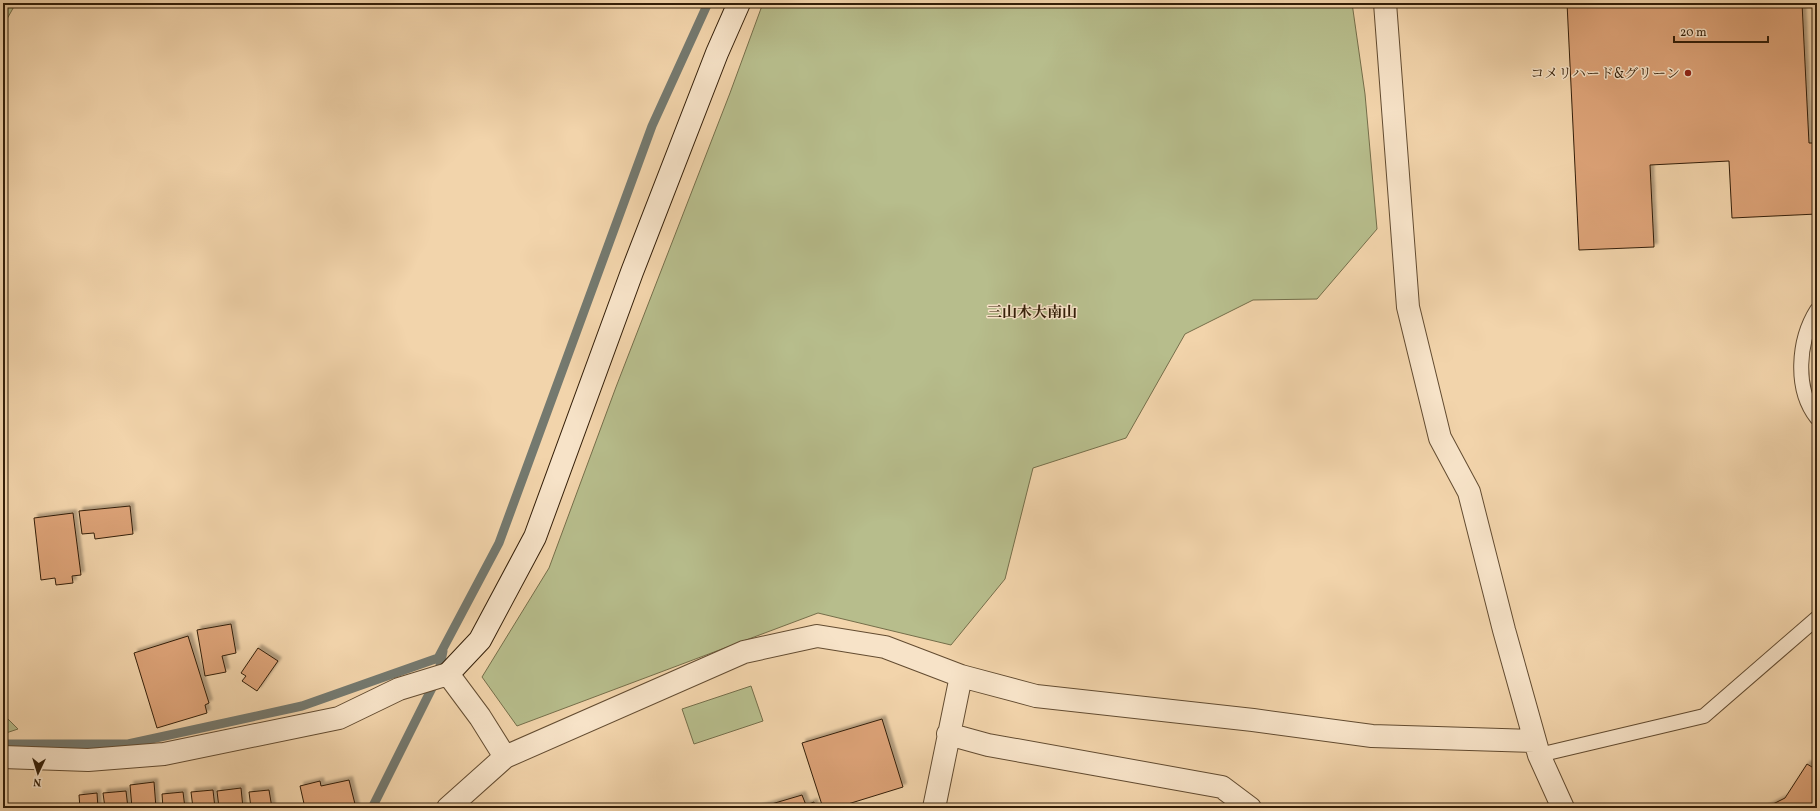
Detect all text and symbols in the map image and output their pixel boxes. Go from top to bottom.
scale bar [1674,18,1768,44]
text: 20 m [1680,25,1707,41]
place label: コメリハード&グリーン [1530,65,1680,84]
marker: コメリハード&グリーン [1683,68,1693,78]
district label: 三山木大南山 [987,303,1077,324]
north arrow [18,753,58,793]
text: N [33,774,42,789]

